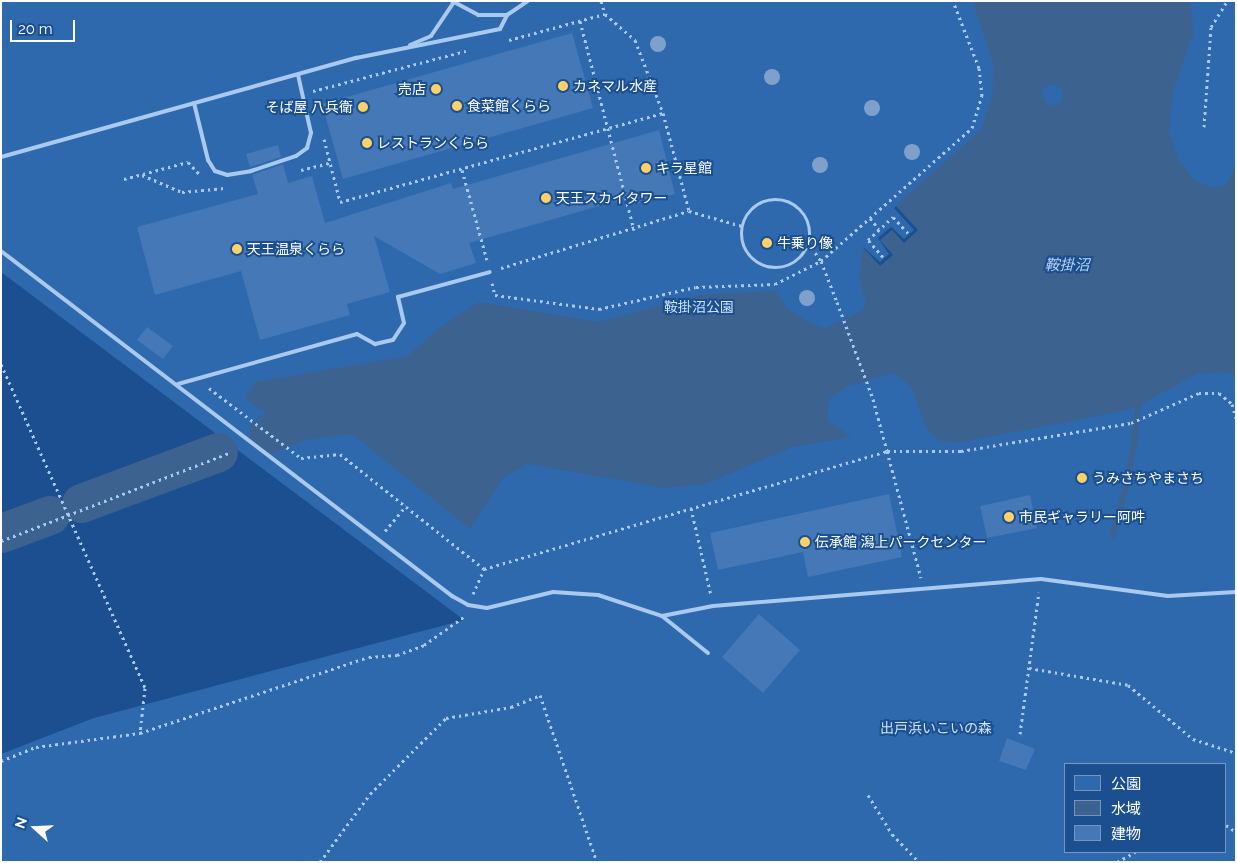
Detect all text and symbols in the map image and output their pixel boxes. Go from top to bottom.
scale bar [12,10,78,42]
text: 20 m [18,20,53,38]
place label: カネマル水産 [573,78,657,94]
marker: カネマル水産 [557,80,569,92]
place label: 売店 [398,81,426,97]
marker: 売店 [430,83,442,95]
place label: 食菜館くらら [467,98,551,114]
place label: そば屋 八兵衛 [265,99,353,115]
marker: 食菜館くらら [451,100,463,112]
marker: そば屋 八兵衛 [357,101,369,113]
place label: レストランくらら [377,135,489,151]
marker: レストランくらら [361,137,373,149]
place label: キラ星館 [656,160,712,176]
marker: キラ星館 [640,162,652,174]
place label: 天王スカイタワー [556,190,668,206]
marker: 天王スカイタワー [540,192,552,204]
place label: 牛乗り像 [777,235,833,251]
marker: 牛乗り像 [761,237,773,249]
place label: 天王温泉くらら [247,241,345,257]
marker: 天王温泉くらら [231,243,243,255]
water label: 鞍掛沼 [1045,257,1089,275]
park label: 鞍掛沼公園 [664,299,734,315]
place label: うみさちやまさち [1092,470,1204,486]
marker: うみさちやまさち [1076,472,1088,484]
place label: 市民ギャラリー阿吽 [1019,509,1145,525]
marker: 市民ギャラリー阿吽 [1003,511,1015,523]
place label: 伝承館 潟上パークセンター [815,534,987,550]
marker: 伝承館 潟上パークセンター [799,536,811,548]
park label: 出戸浜いこいの森 [880,720,992,736]
legend [1064,763,1227,853]
text: 公園 [1111,775,1141,793]
text: 水域 [1111,800,1141,818]
north arrow [10,803,60,853]
text: N [12,815,30,831]
text: 建物 [1111,825,1141,843]

